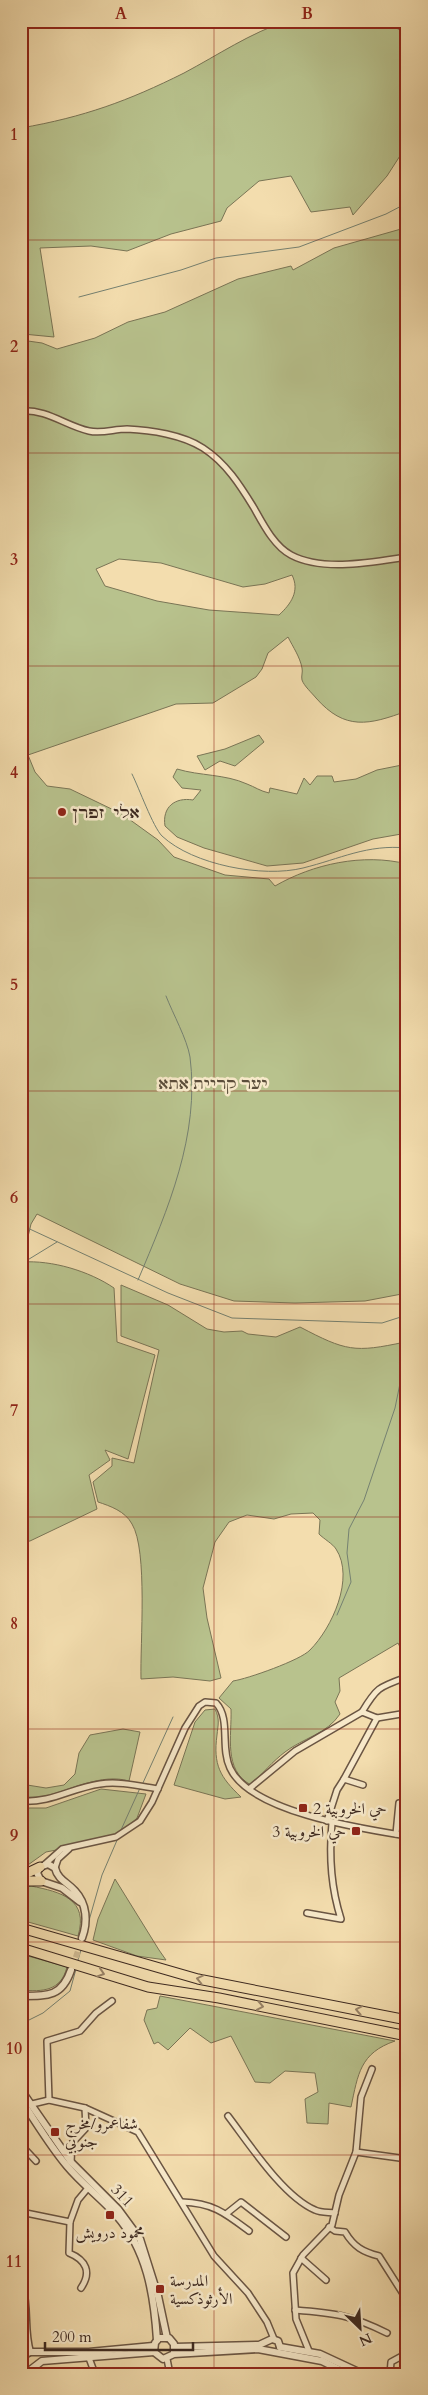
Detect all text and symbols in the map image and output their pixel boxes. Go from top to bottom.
text: A [115,3,127,25]
text: B [301,3,313,25]
text: 1 [10,124,18,146]
text: 2 [10,336,18,358]
text: 3 [10,549,18,571]
text: 4 [10,762,18,784]
place label: אלי זפרן [72,802,140,824]
marker: אלי זפרן [56,806,68,818]
text: 5 [10,974,18,996]
park label: יער קריית אתא [158,1073,268,1095]
text: 6 [10,1187,18,1209]
text: 7 [10,1400,18,1422]
text: 8 [10,1613,18,1635]
place label: حي الخروبية 2 [313,1798,387,1821]
marker: حي الخروبية 2 [297,1802,309,1814]
place label: حي الخروبية 3 [272,1821,346,1844]
text: 9 [10,1825,18,1847]
marker: حي الخروبية 3 [350,1825,362,1837]
one-way arrow [97,1967,105,1977]
one-way arrow [195,1974,204,1985]
one-way arrow [255,2001,264,2011]
one-way arrow [354,2006,363,2016]
text: 10 [6,2038,22,2060]
place label: شفاعمرو/مخرج جنوبي [65,2113,138,2154]
marker: شفاعمرو/مخرج جنوبي [49,2126,61,2138]
street label: 311 [106,2179,139,2212]
marker: محمود درويش [104,2209,116,2221]
place label: محمود درويش [76,2222,144,2244]
text: 11 [6,2251,22,2273]
place label: المدرسة الأرثوذكسية [170,2270,232,2310]
marker: المدرسة الأرثوذكسية [154,2283,166,2295]
north arrow [336,2302,386,2352]
scale bar [45,2320,192,2352]
text: 200 m [52,2327,92,2347]
text: N [356,2328,375,2351]

